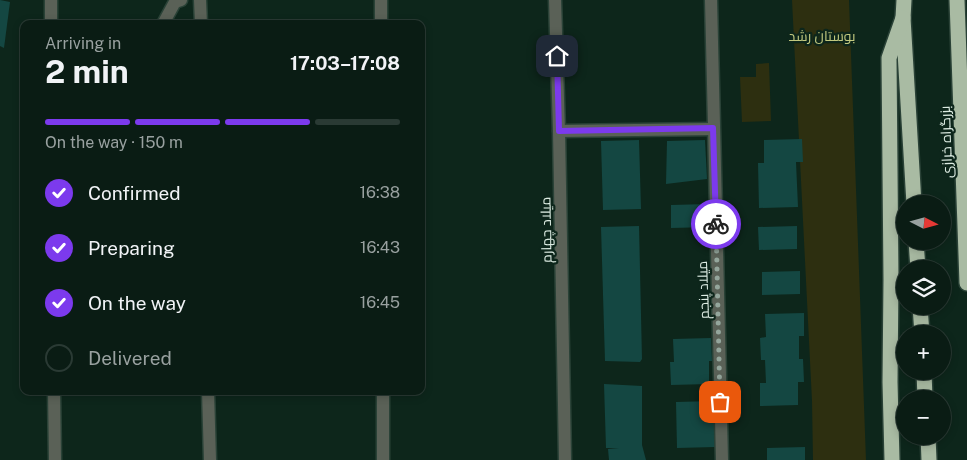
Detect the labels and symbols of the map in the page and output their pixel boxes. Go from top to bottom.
park label: بوستان رشد [788,28,856,44]
pin [536,35,578,77]
street label: بزرگراه خرازی [937,105,955,179]
north arrow [896,195,951,250]
street label: میلاد چهارم [537,197,557,263]
courier [691,199,741,249]
street label: میلاد پنجم [694,261,714,319]
pin [699,381,741,423]

